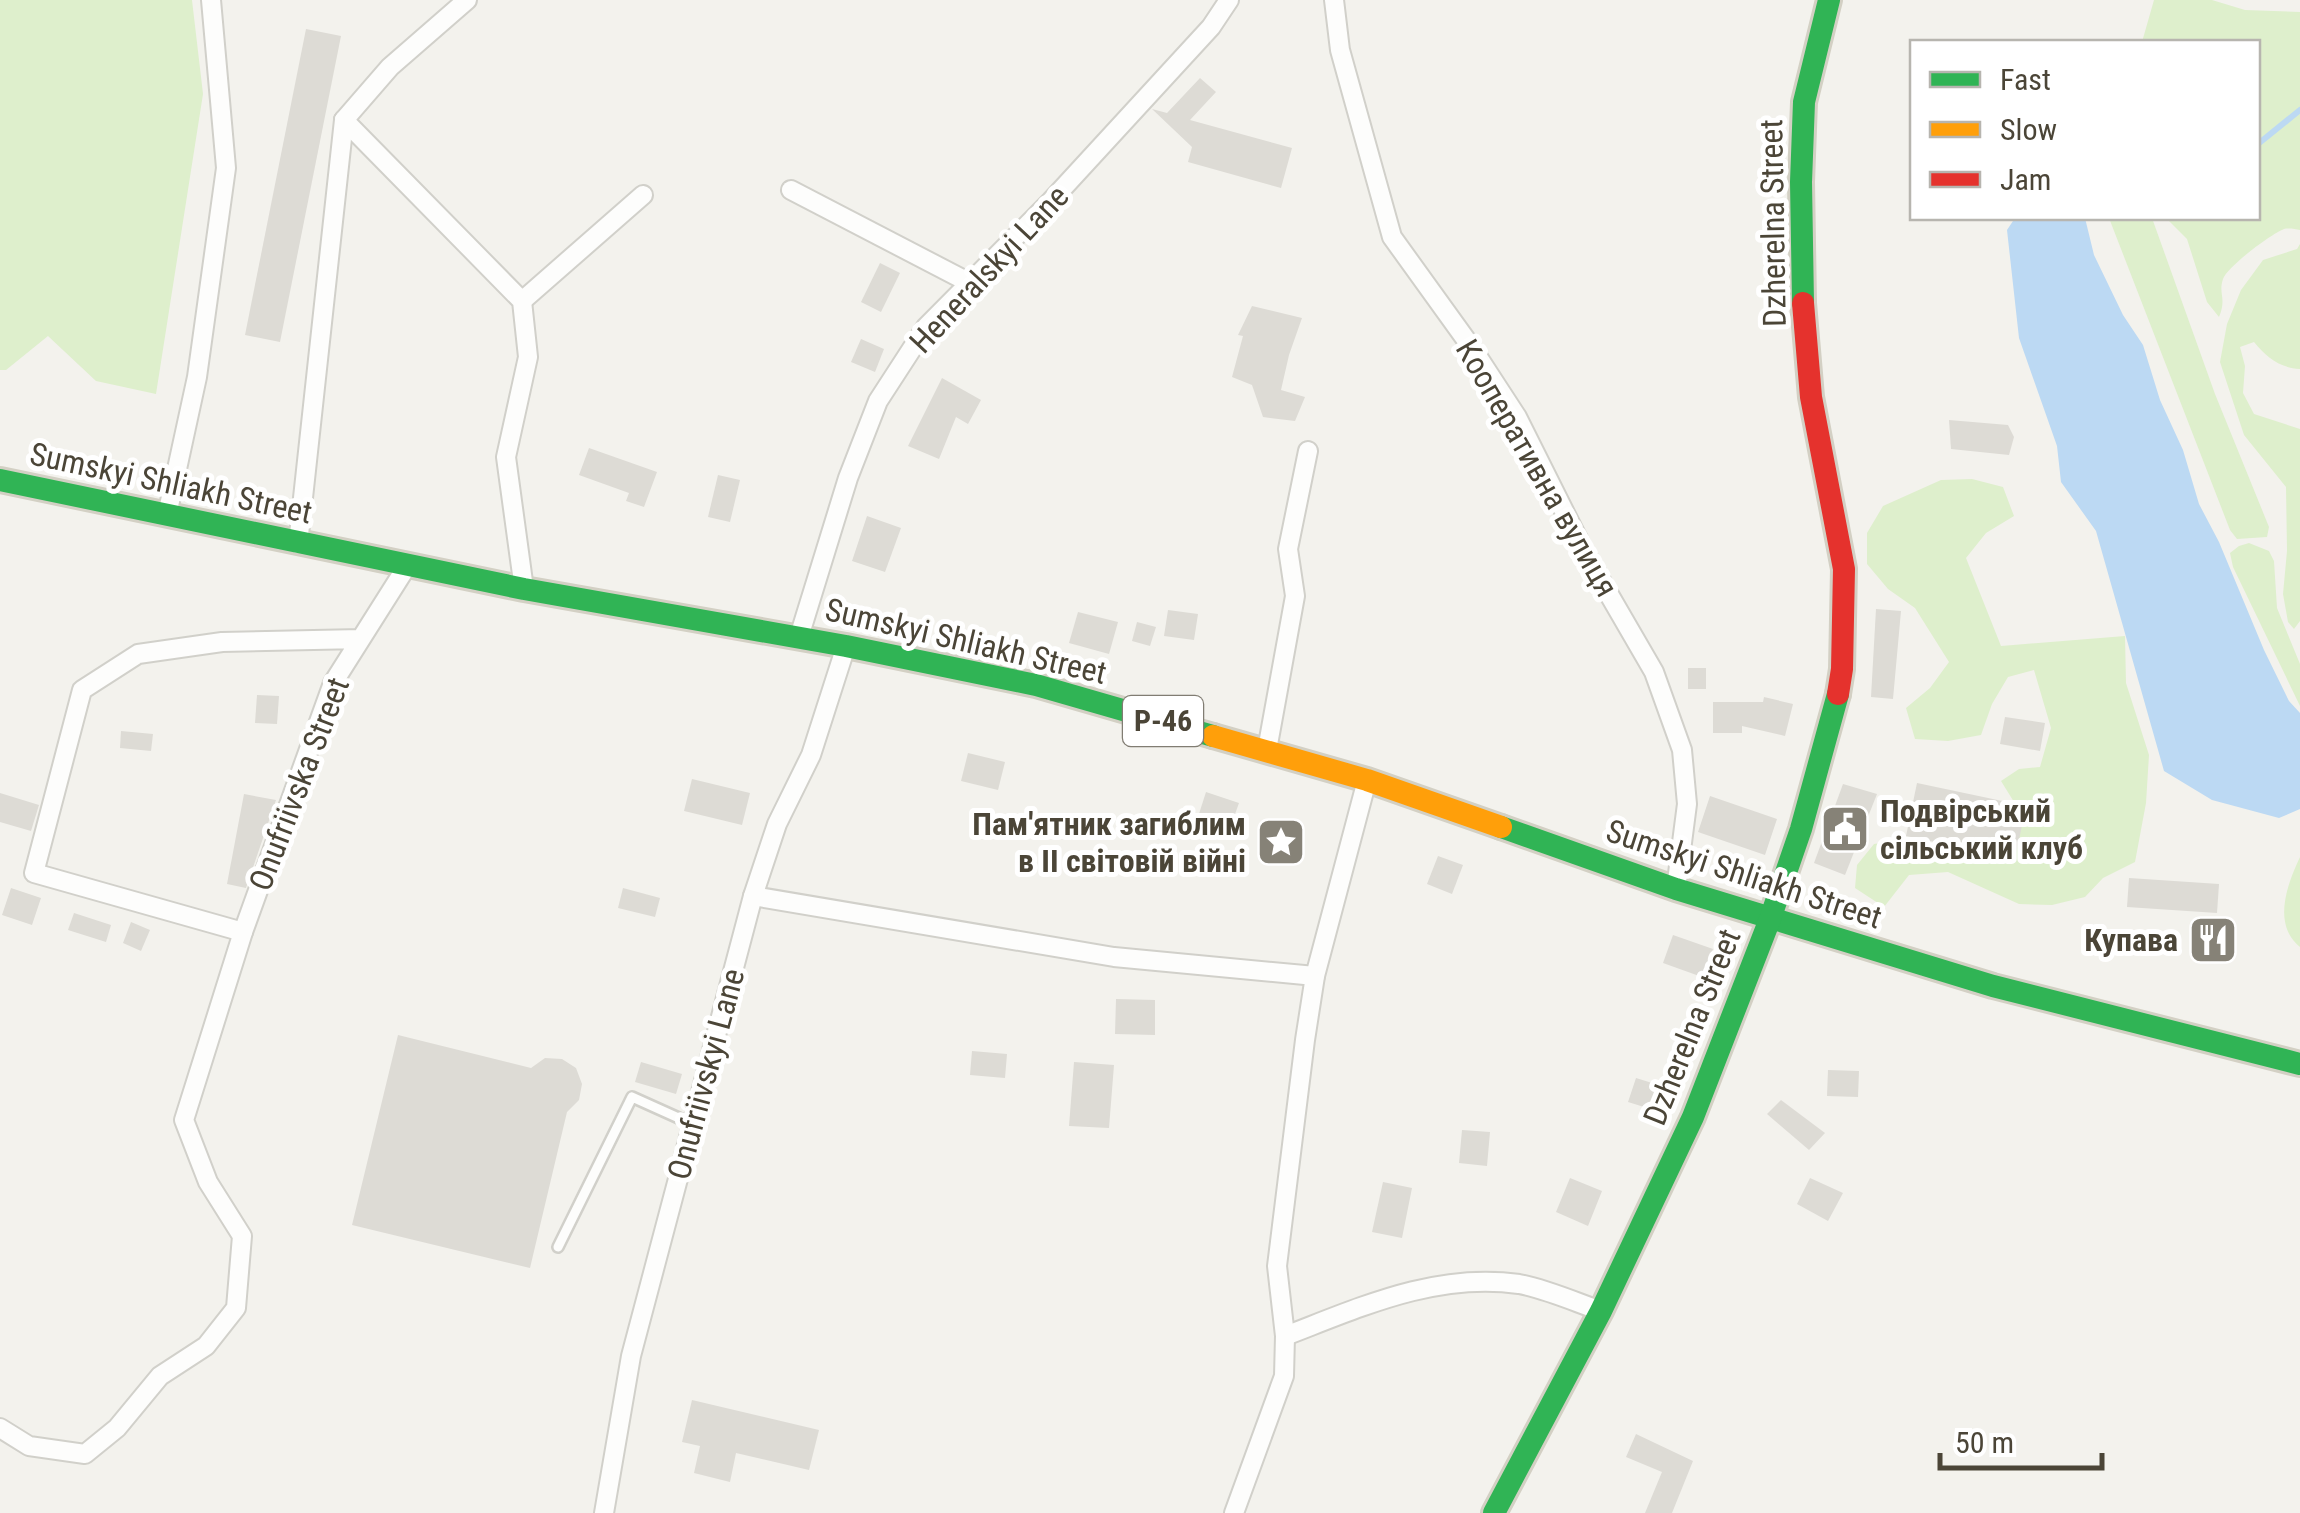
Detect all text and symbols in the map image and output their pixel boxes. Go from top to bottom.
legend [1910,40,2260,220]
text: Fast [2000,62,2051,97]
text: Slow [2000,112,2057,147]
street label: Dzherelna Street [1752,119,1794,327]
text: Jam [2000,162,2051,197]
street label: Heneralskyi Lane [902,177,1076,361]
street label: Кооперативна вулиця [1448,333,1626,603]
street label: Sumskyi Shliakh Street [26,435,316,531]
street label: Sumskyi Shliakh Street [822,590,1110,692]
street label: Onufriivska Street [241,672,357,896]
road number: Р-46 [1123,696,1203,746]
place label: Подвірський сільський клуб [1880,792,2083,867]
public building icon: Подвірський сільський клуб [1819,803,1871,855]
place label: Пам'ятник загиблим в II світовій війні [972,805,1246,880]
street label: Sumskyi Shliakh Street [1601,812,1887,936]
place icon: Пам'ятник загиблим в II світовій війні [1255,816,1307,868]
restaurant icon: Купава [2187,914,2239,966]
place label: Купава [2084,921,2178,959]
street label: Dzherelna Street [1635,924,1749,1130]
street label: Onufriivskyi Lane [660,965,752,1183]
scale bar [1940,1408,2102,1470]
text: 50 m [1955,1425,2014,1460]

